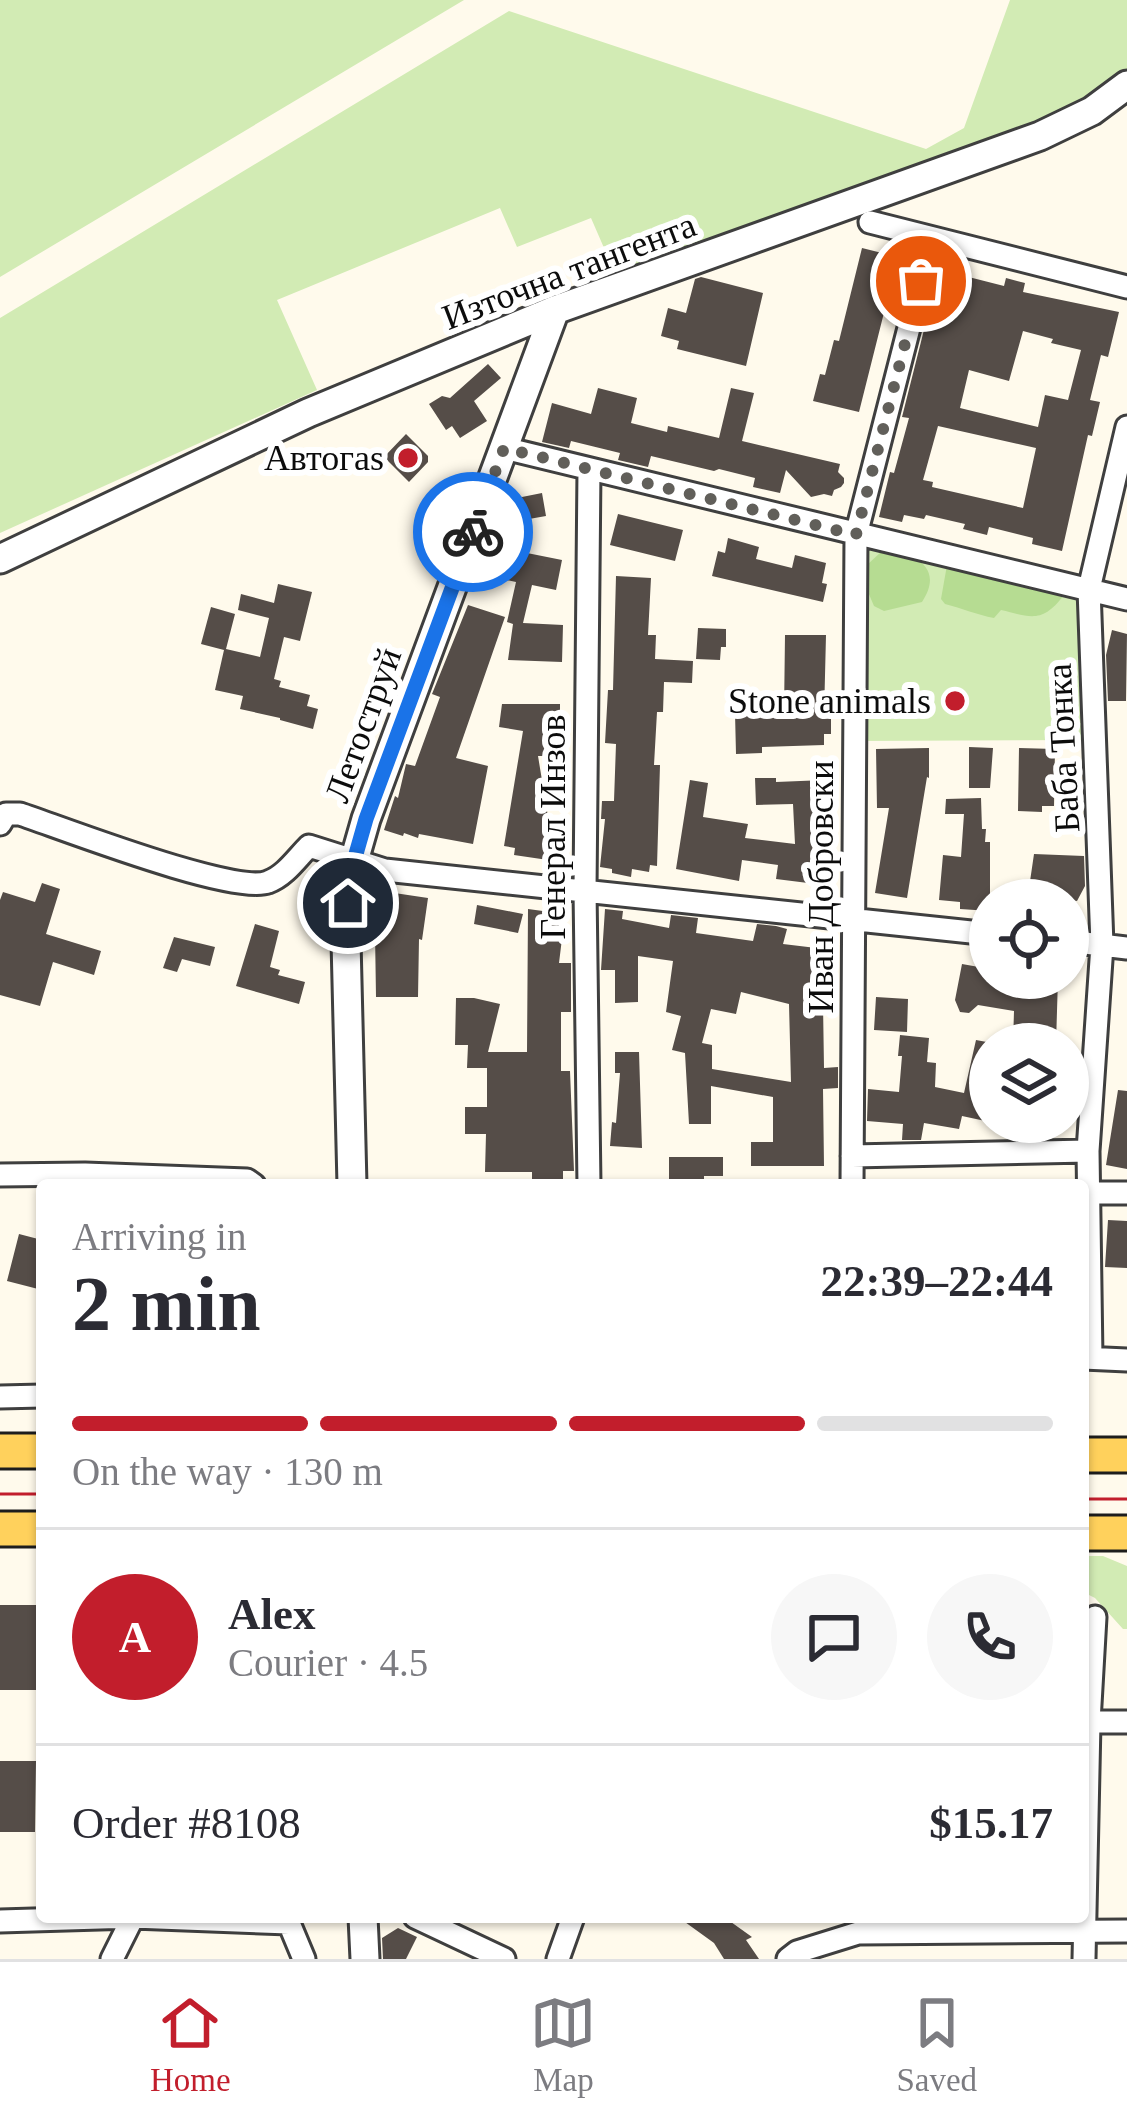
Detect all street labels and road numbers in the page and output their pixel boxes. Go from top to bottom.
street label: Източна тангента [437,204,701,338]
street label: Летоструй [317,642,409,808]
street label: Баба Тонка [1039,662,1087,834]
street label: Генерал Инзов [533,715,573,939]
street label: Иван Добровски [801,760,841,1014]

